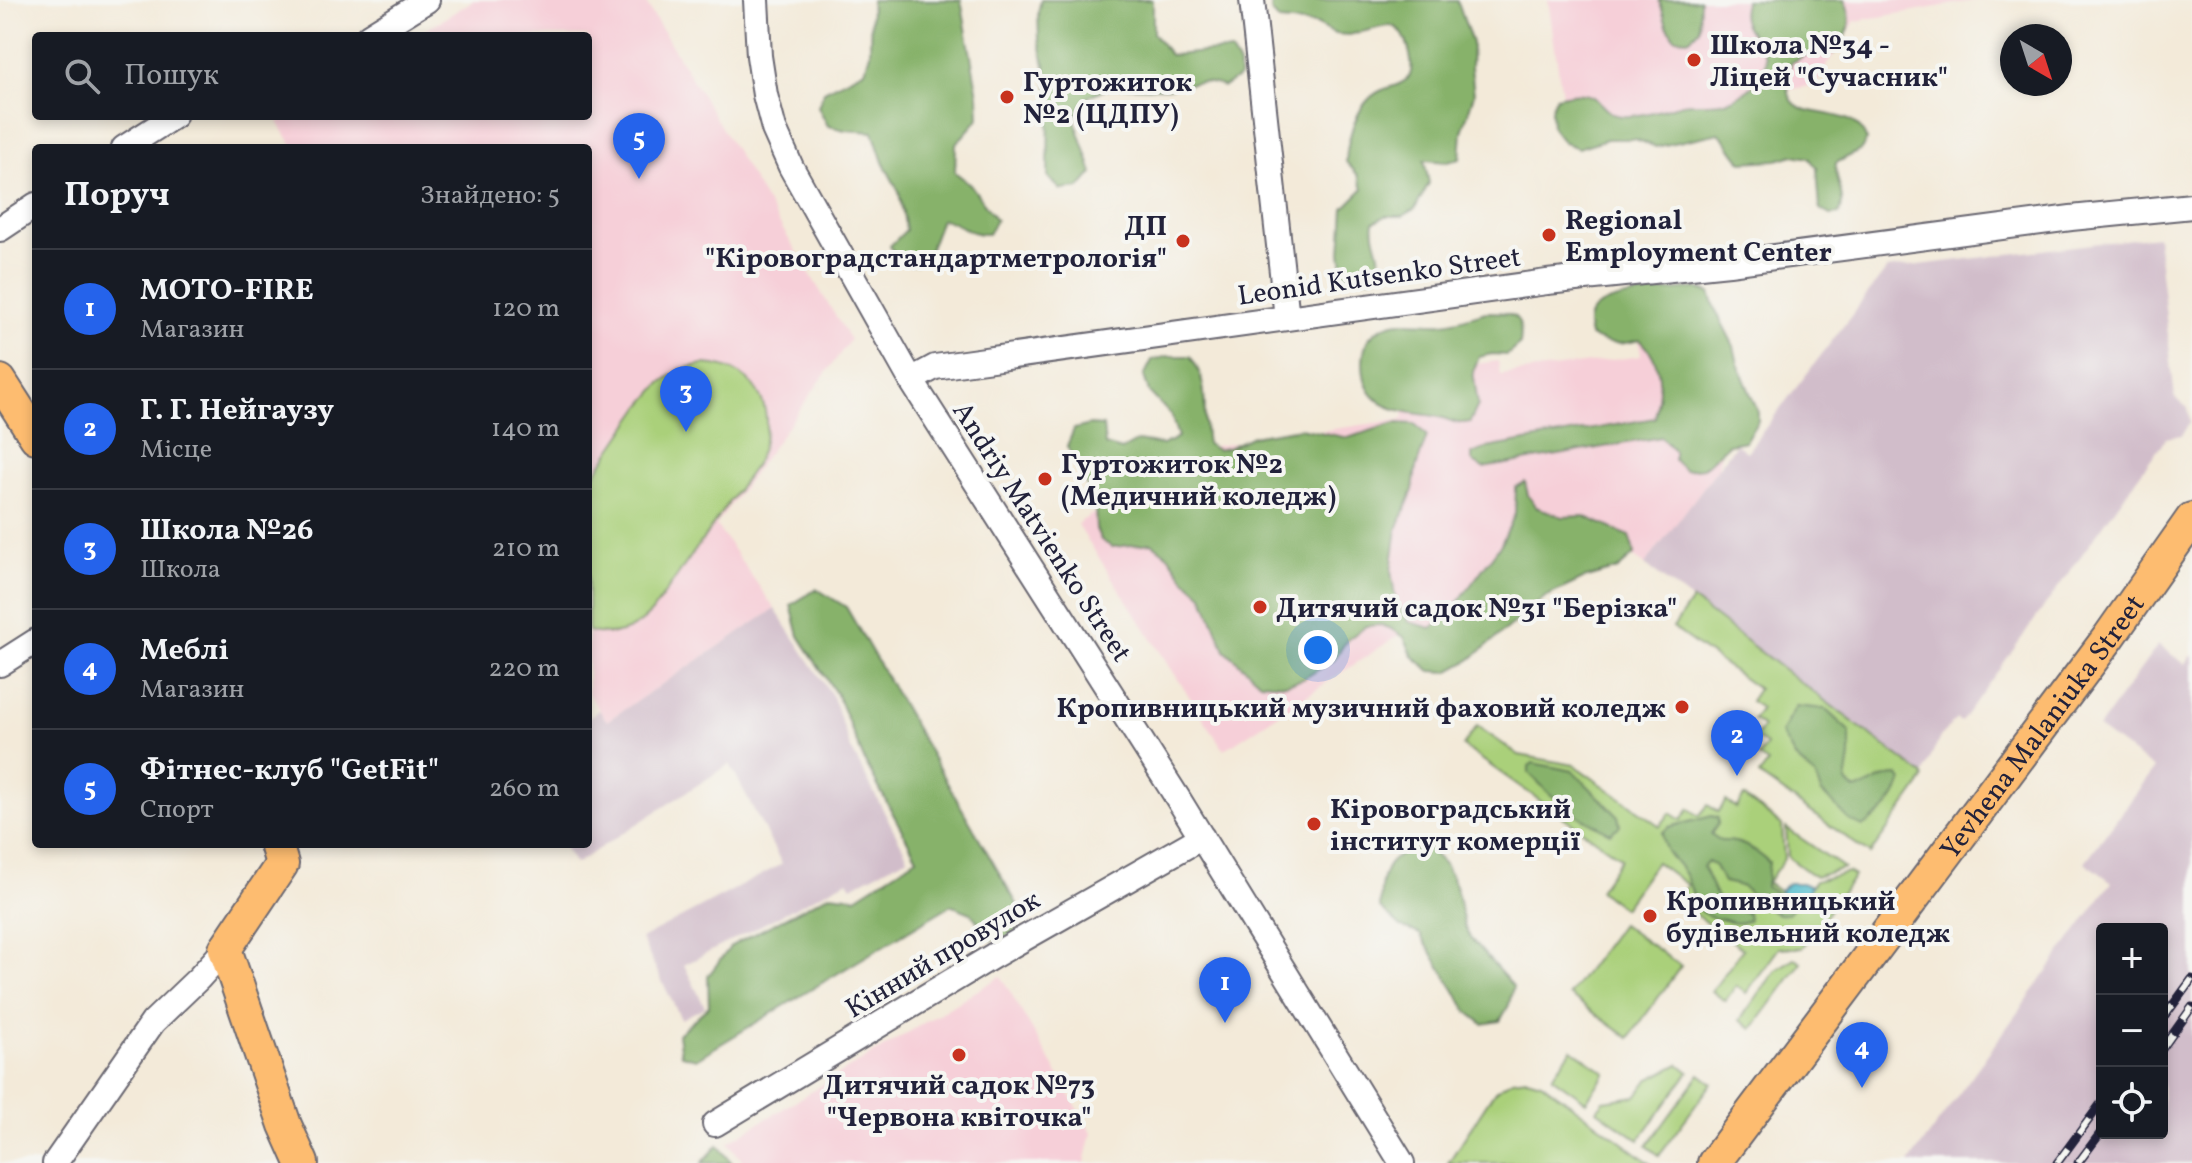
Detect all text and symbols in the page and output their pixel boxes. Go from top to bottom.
north arrow [2000,24,2072,96]
place label: Школа №34 - Ліцей "Сучасник" [1710,27,1948,98]
search box [32,32,592,120]
marker: Школа №34 - Ліцей "Сучасник" [1685,51,1703,69]
icon: search [60,54,104,98]
text: Пошук [124,55,219,97]
place label: Гуртожиток №2 (ЦДПУ) [1023,64,1192,135]
marker: Гуртожиток №2 (ЦДПУ) [998,88,1016,106]
pin: 5 [613,113,665,179]
text: Поруч [64,173,170,220]
text: Знайдено: 5 [420,178,560,214]
place label: Regional Employment Center [1565,202,1832,273]
place label: ДП "Кіровоградстандартметрологія" [705,208,1167,279]
marker: Regional Employment Center [1540,226,1558,244]
marker: ДП "Кіровоградстандартметрологія" [1174,232,1192,250]
street label: Leonid Kutsenko Street [1235,238,1524,317]
text: МОТО-FIRE [140,270,314,312]
text: 1 [85,291,95,327]
text: 120 m [492,291,560,327]
text: Магазин [140,312,244,348]
pin: 3 [660,366,712,432]
text: Г. Г. Нейгаузу [140,390,334,432]
street label: Andriy Matvienko Street [942,394,1140,670]
text: 2 [83,411,97,447]
text: 140 m [491,411,560,447]
text: Місце [140,432,212,468]
place label: Гуртожиток №2 (Медичний коледж) [1061,446,1336,517]
marker: Гуртожиток №2 (Медичний коледж) [1036,470,1054,488]
text: Школа №26 [140,510,314,552]
text: 3 [83,531,97,567]
text: 210 m [492,531,560,567]
text: Школа [140,552,221,588]
street label: Yevhena Malaniuka Street [1932,587,2155,868]
place label: Дитячий садок №31 "Берізка" [1276,590,1677,629]
marker: Дитячий садок №31 "Берізка" [1251,598,1269,616]
text: Меблі [140,630,229,672]
your location [1298,630,1338,670]
text: 4 [82,651,98,687]
text: 220 m [488,651,560,687]
text: Магазин [140,672,244,708]
place label: Кропивницький музичний фаховий коледж [1056,690,1666,729]
marker: Кропивницький музичний фаховий коледж [1673,698,1691,716]
pin: 2 [1711,710,1763,776]
text: Фітнес-клуб "GetFit" [140,750,439,792]
text: 5 [84,771,96,807]
text: 260 m [489,771,560,807]
place label: Кіровоградський інститут комерції [1330,791,1580,862]
text: Спорт [140,792,214,828]
marker: Кіровоградський інститут комерції [1305,815,1323,833]
street label: Кінний провулок [839,881,1048,1029]
place label: Кропивницький будівельний коледж [1666,883,1950,954]
marker: Кропивницький будівельний коледж [1641,907,1659,925]
map controls [2096,923,2168,1139]
button: + [2096,923,2168,995]
pin: 1 [1199,957,1251,1023]
button: − [2096,995,2168,1067]
pin: 4 [1836,1022,1888,1088]
marker: Дитячий садок №73 "Червона квіточка" [950,1046,968,1064]
place label: Дитячий садок №73 "Червона квіточка" [823,1067,1095,1138]
button: locate [2096,1067,2168,1139]

